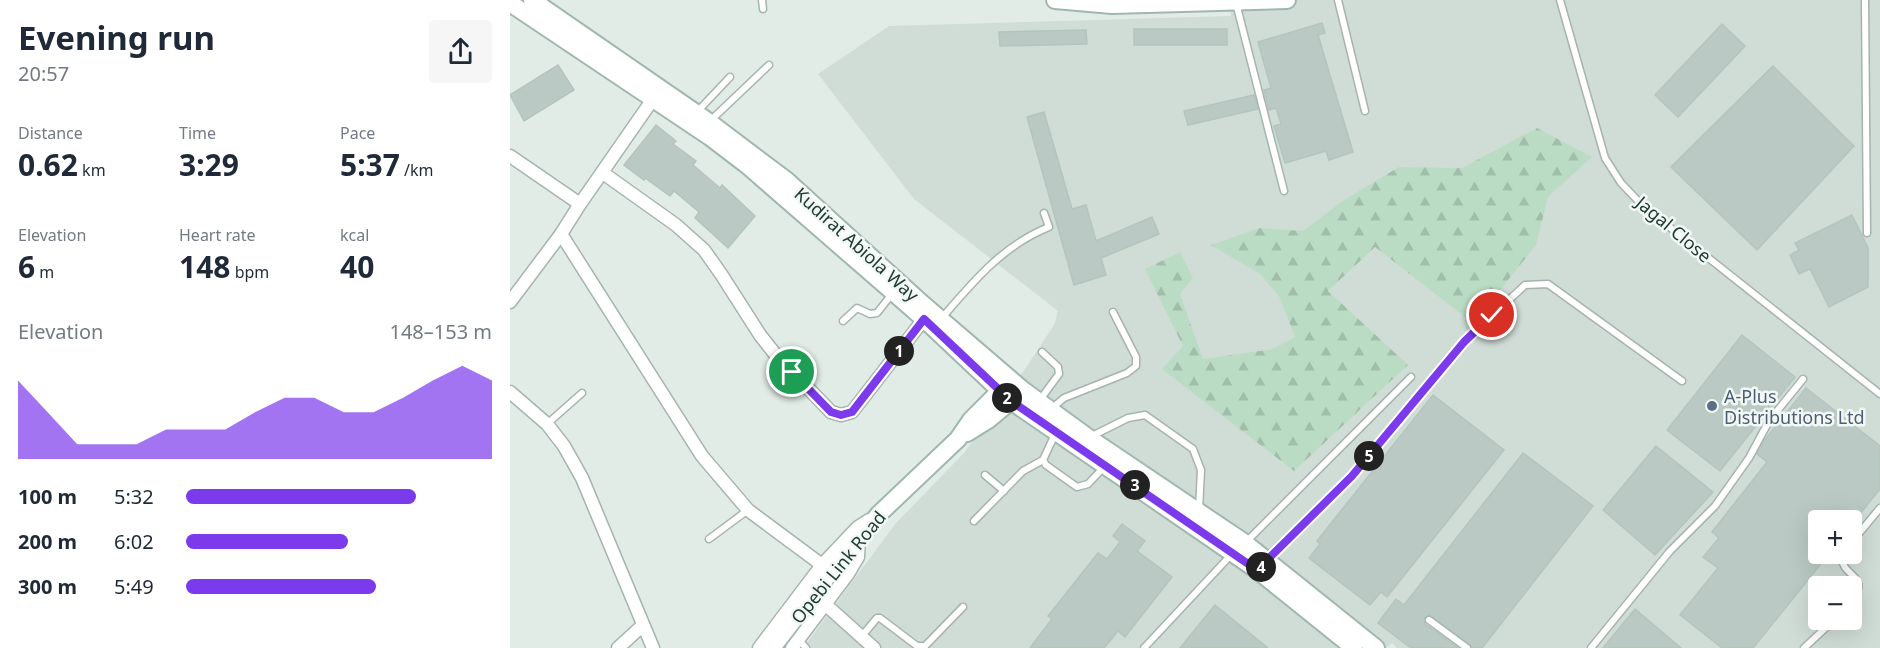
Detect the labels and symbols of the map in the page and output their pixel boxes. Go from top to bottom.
street label: Kudirat Abiola Way [790,182,925,307]
street label: Jagal Close [1630,189,1717,267]
pin [1466,289,1517,340]
pin: 1 [884,336,914,366]
pin [766,346,817,397]
pin: 2 [992,383,1022,413]
place label: A-Plus Distributions Ltd [1724,384,1865,429]
marker: A-Plus Distributions Ltd [1705,399,1719,413]
pin: 5 [1354,441,1384,471]
pin: 3 [1120,470,1150,500]
street label: Opebi Link Road [785,506,891,628]
pin: 4 [1246,552,1276,582]

